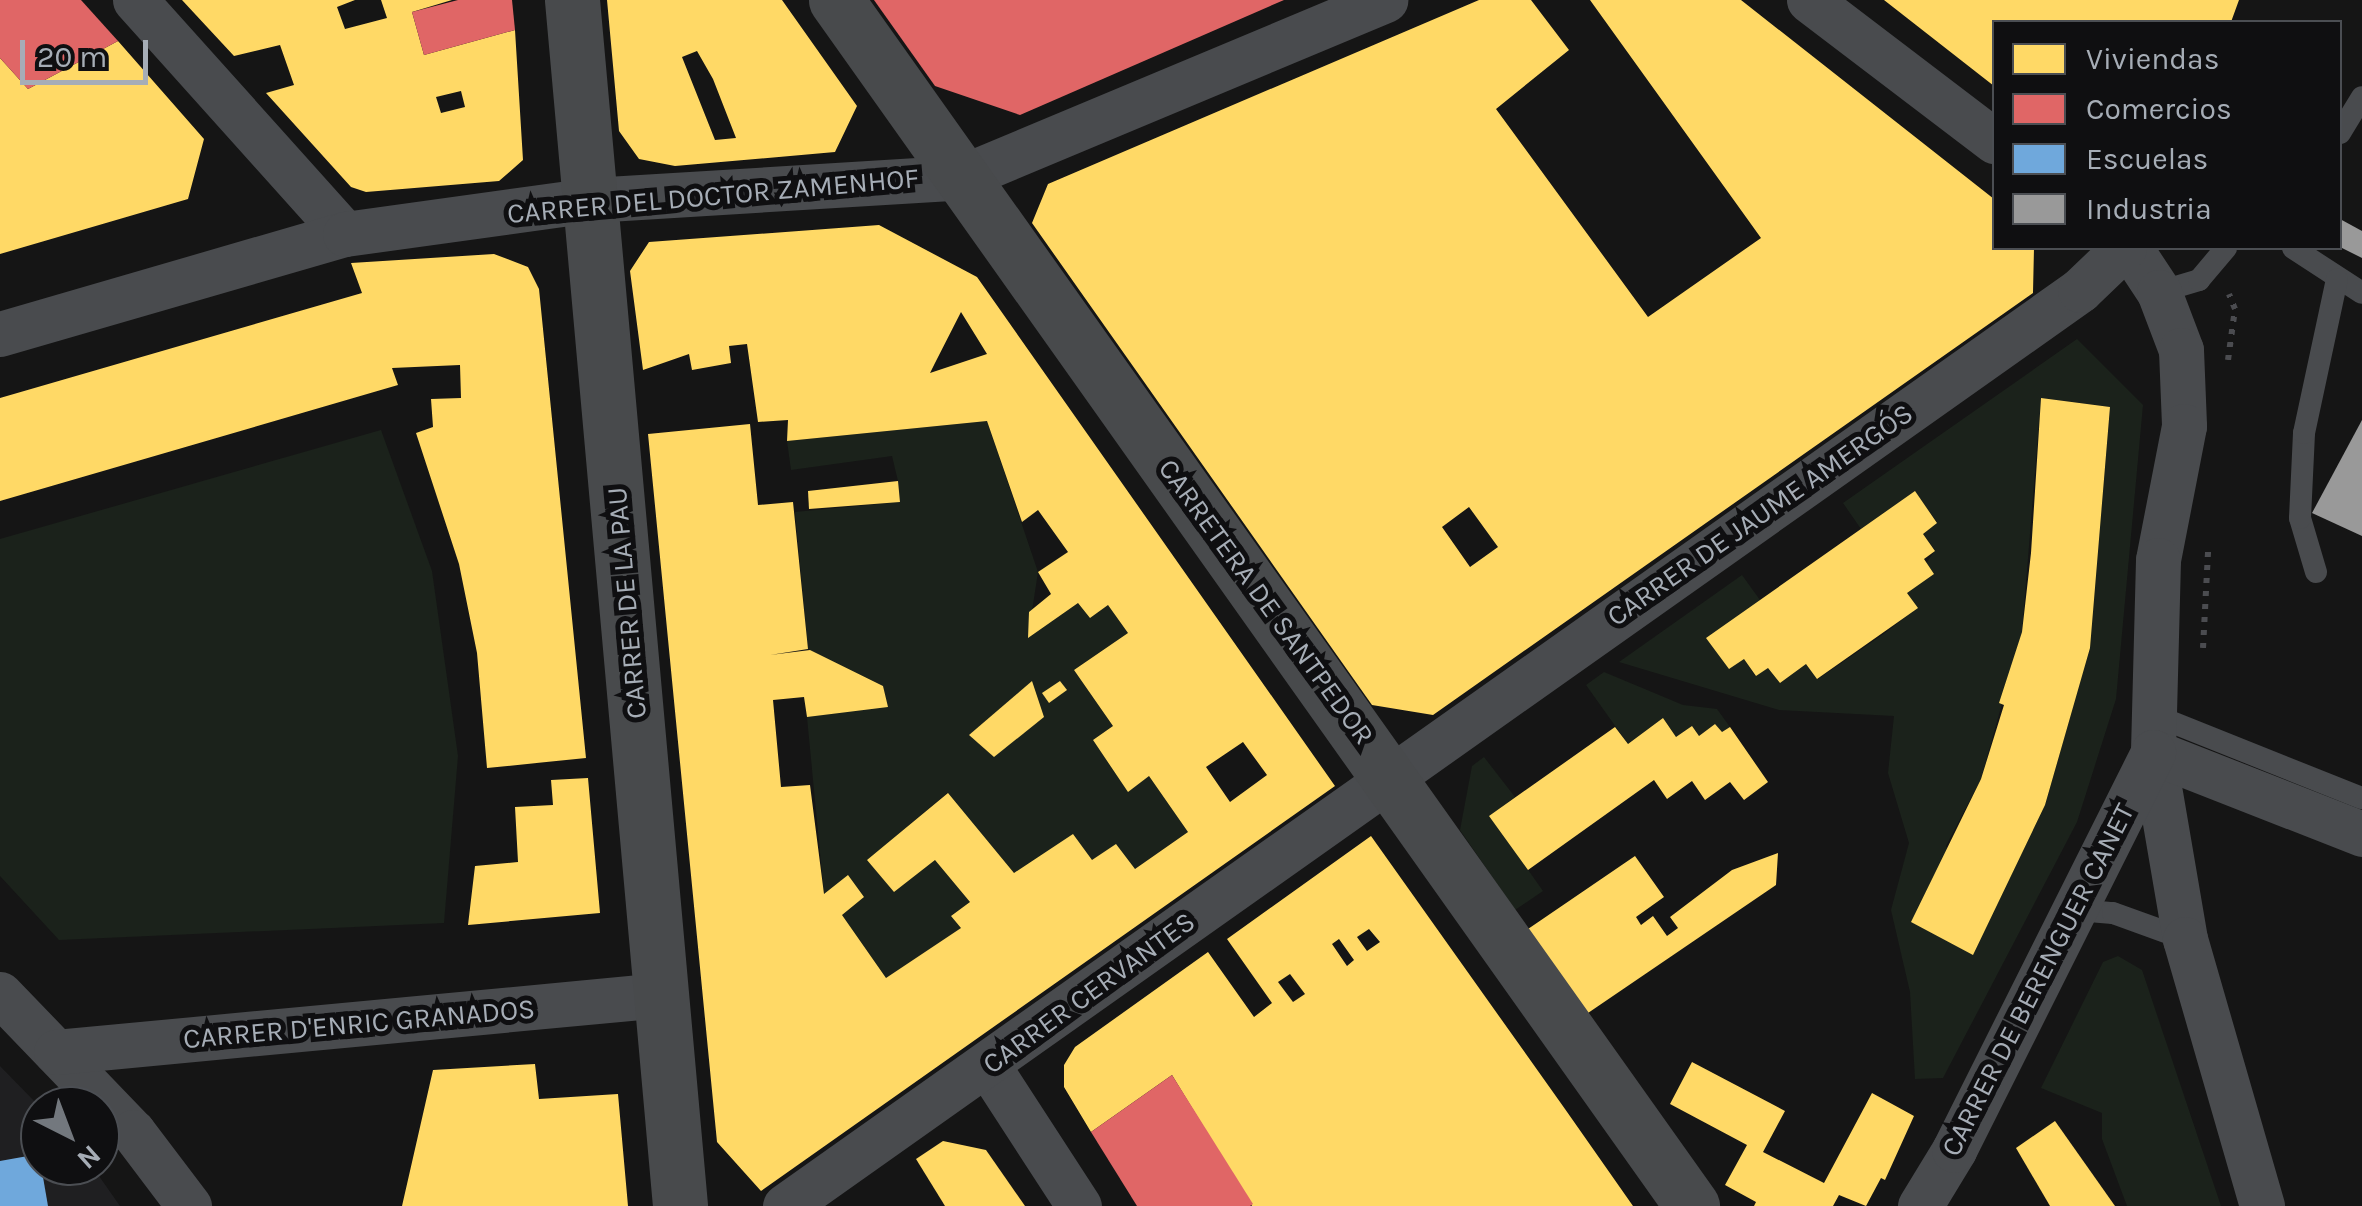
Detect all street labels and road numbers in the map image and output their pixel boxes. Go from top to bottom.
street label: CARRER DEL DOCTOR ZAMENHOF [506,161,920,231]
street label: CARRER DE JAUME AMERGÓS [1601,396,1919,634]
street label: CARRETERA DE SANTPEDOR [1151,453,1381,751]
street label: CARRER DE LA PAU [600,486,654,720]
street label: CARRER DE BERENGUER CANET [1934,798,2142,1162]
street label: CARRER CERVANTES [976,905,1202,1081]
street label: CARRER D'ENRIC GRANADOS [182,992,536,1056]

